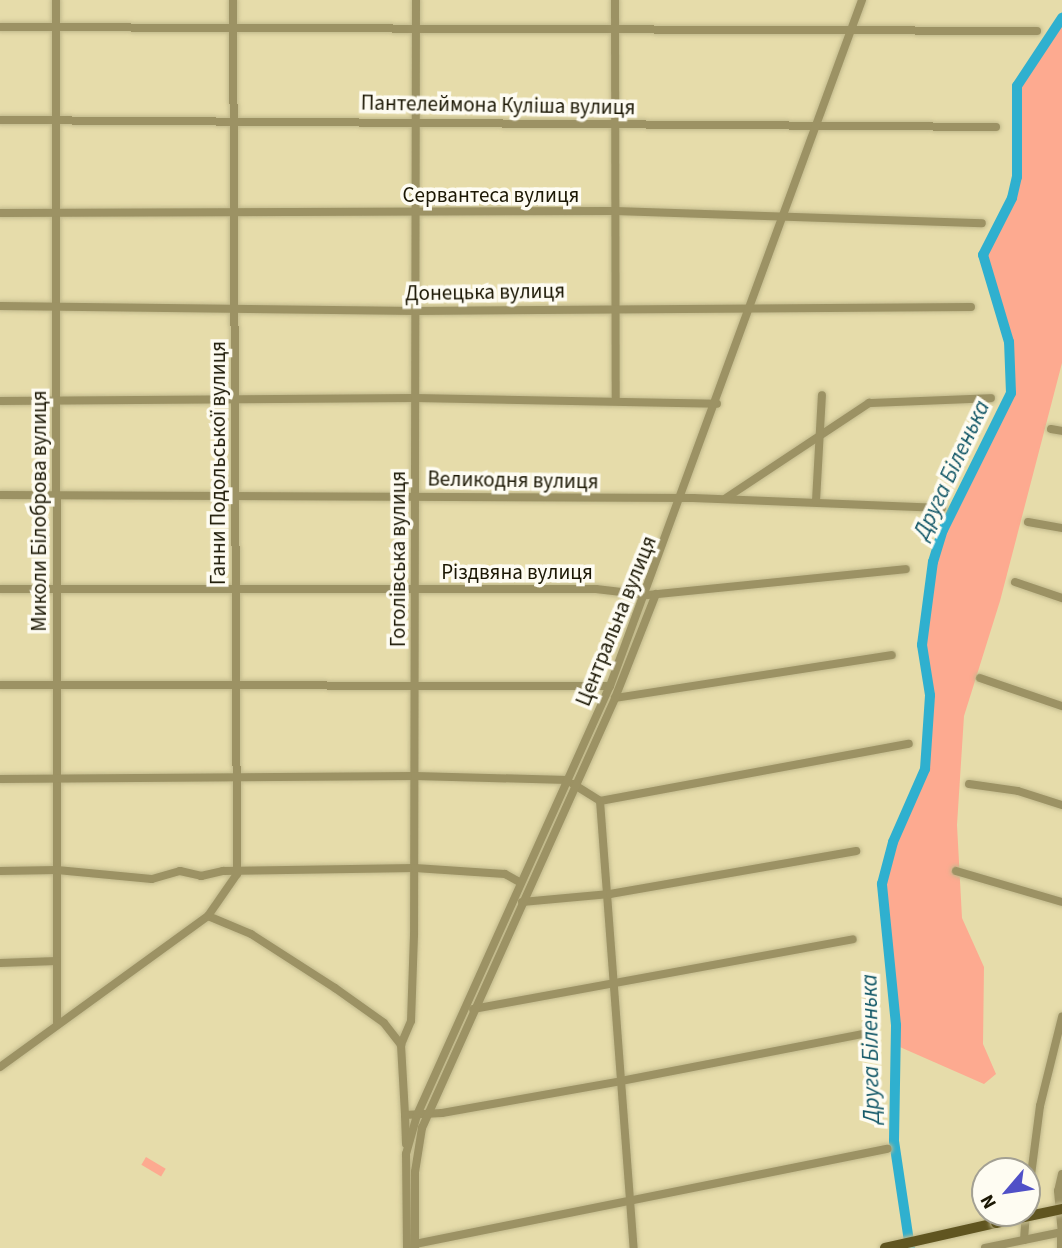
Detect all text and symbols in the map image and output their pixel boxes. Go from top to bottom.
street label: Пантелеймона Куліша вулиця [361,90,635,120]
street label: Сервантеса вулиця [403,182,579,208]
street label: Донецька вулиця [405,278,565,306]
street label: Ганни Подольської вулиця [205,341,231,585]
street label: Миколи Білоброва вулиця [26,390,52,632]
water label: Друга Біленька [908,396,996,544]
street label: Великодня вулиця [427,466,599,494]
street label: Гоголівська вулиця [385,471,411,647]
street label: Центральна вулиця [570,532,662,710]
street label: Різдвяна вулиця [441,559,593,585]
water label: Друга Біленька [856,974,886,1124]
north arrow [971,1157,1041,1227]
text: N [974,1189,1004,1214]

